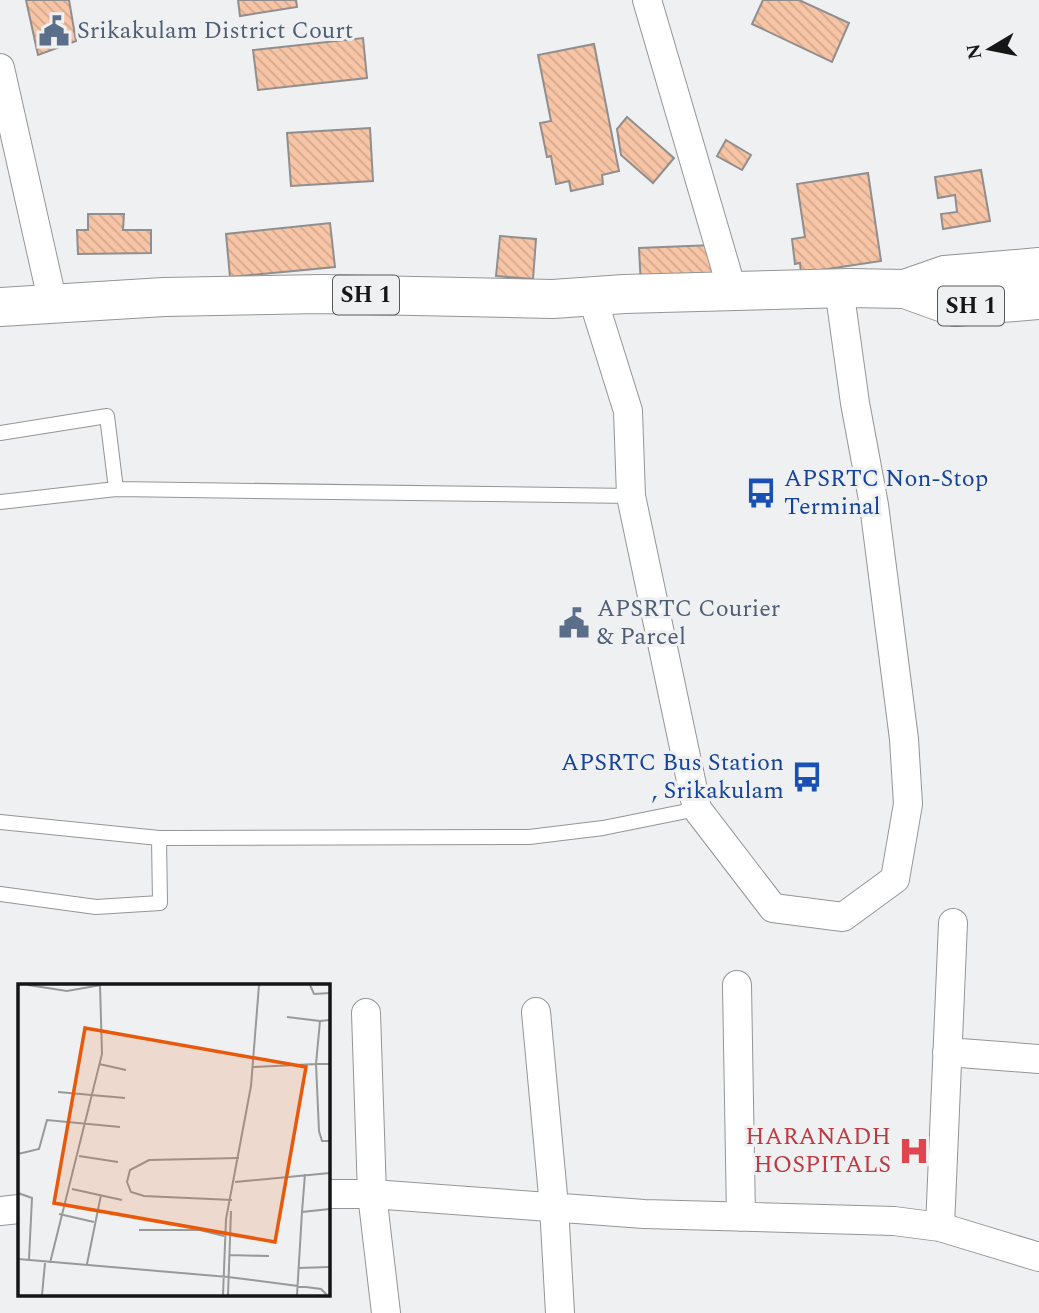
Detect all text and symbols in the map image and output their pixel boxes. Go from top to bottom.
place label: Srikakulam District Court [77,13,353,49]
public building icon: Srikakulam District Court [37,14,71,48]
north arrow [955,14,1025,84]
text: N [959,42,990,62]
road number: SH 1 [333,276,399,314]
road number: SH 1 [938,286,1004,326]
place label: APSRTC Non-Stop Terminal [784,461,988,525]
bus stop icon: APSRTC Non-Stop Terminal [744,476,778,510]
place label: APSRTC Courier & Parcel [597,591,780,655]
public building icon: APSRTC Courier & Parcel [557,606,591,640]
place label: APSRTC Bus Station , Srikakulam [561,745,784,809]
bus stop icon: APSRTC Bus Station , Srikakulam [790,760,824,794]
inset map [18,984,329,1296]
place label: HARANADH HOSPITALS [745,1119,891,1183]
hospital icon: HARANADH HOSPITALS [897,1134,931,1168]

